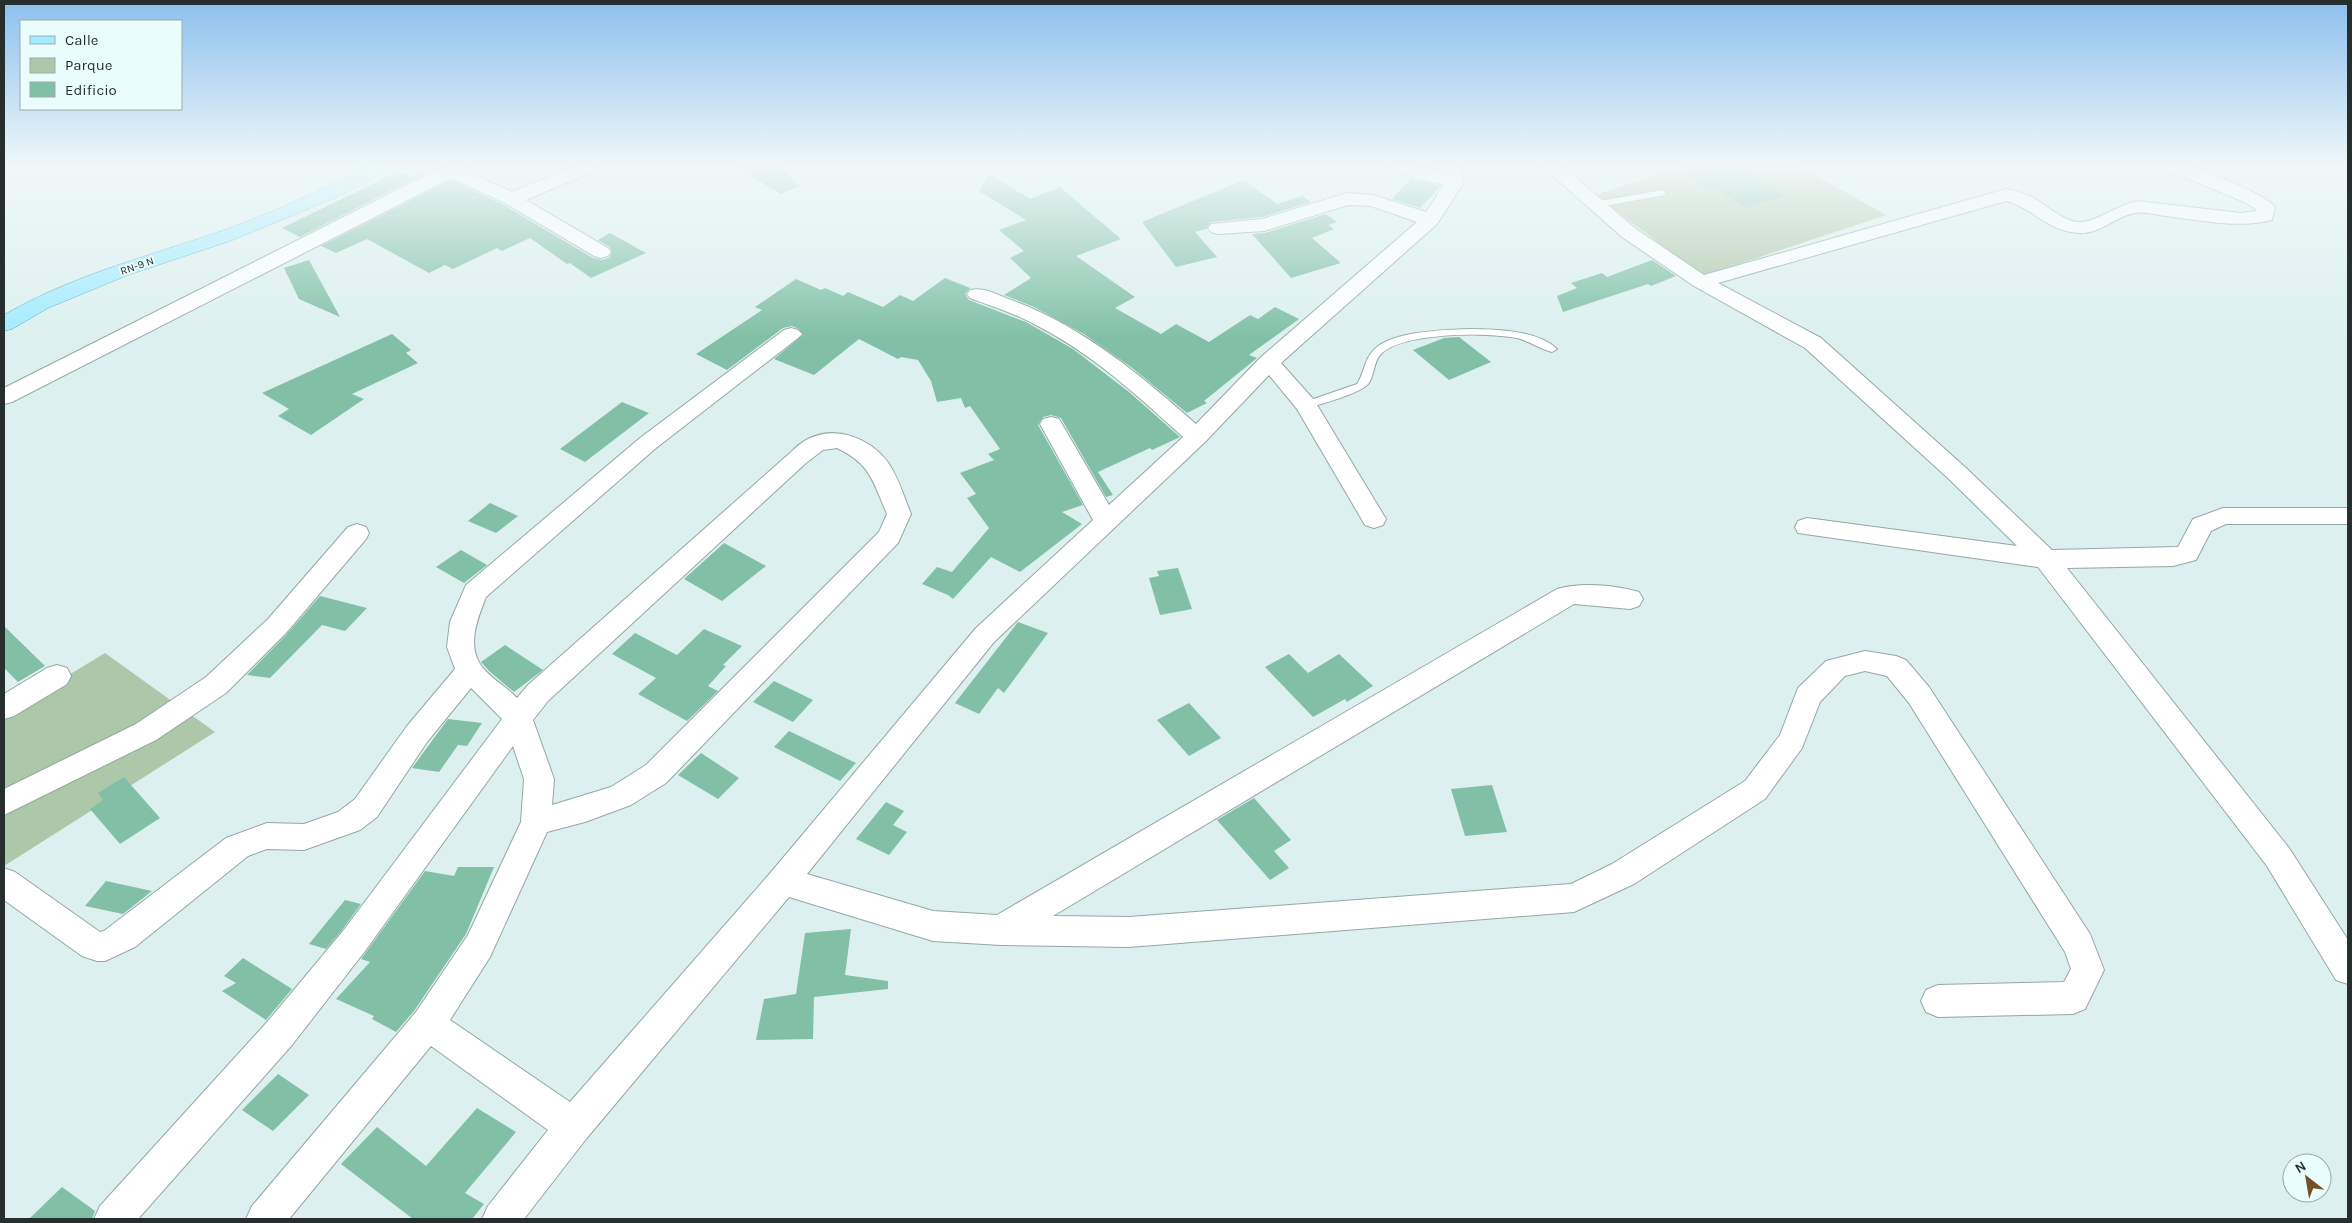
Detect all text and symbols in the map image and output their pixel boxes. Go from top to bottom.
legend [20,20,182,110]
text: Calle [65,31,99,49]
text: Parque [65,56,113,74]
text: Edificio [65,81,117,99]
street label: RN-9 N [119,254,155,278]
north arrow [2282,1153,2332,1203]
text: N [2292,1157,2309,1177]

